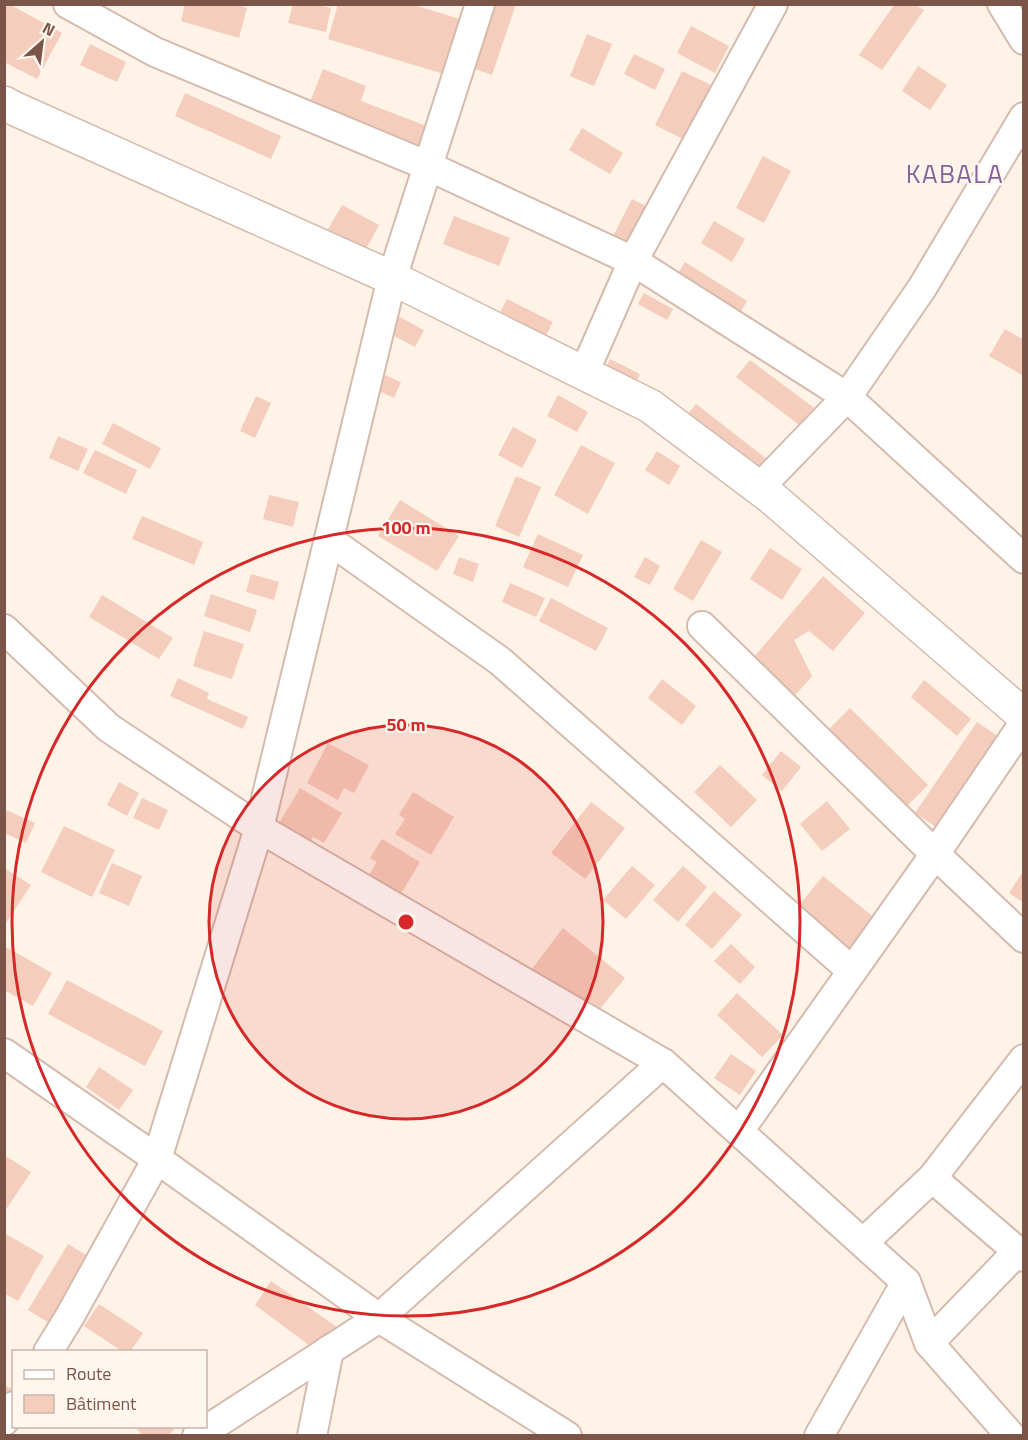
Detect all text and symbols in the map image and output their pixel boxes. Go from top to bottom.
north arrow [12,12,72,72]
text: N [39,16,60,42]
district label: KABALA [906,154,1004,193]
text: 100 m [381,514,431,541]
text: 50 m [386,711,426,738]
centre of rings [396,912,416,932]
legend [12,1350,207,1428]
text: Route [66,1360,111,1387]
text: Bâtiment [66,1390,137,1417]

